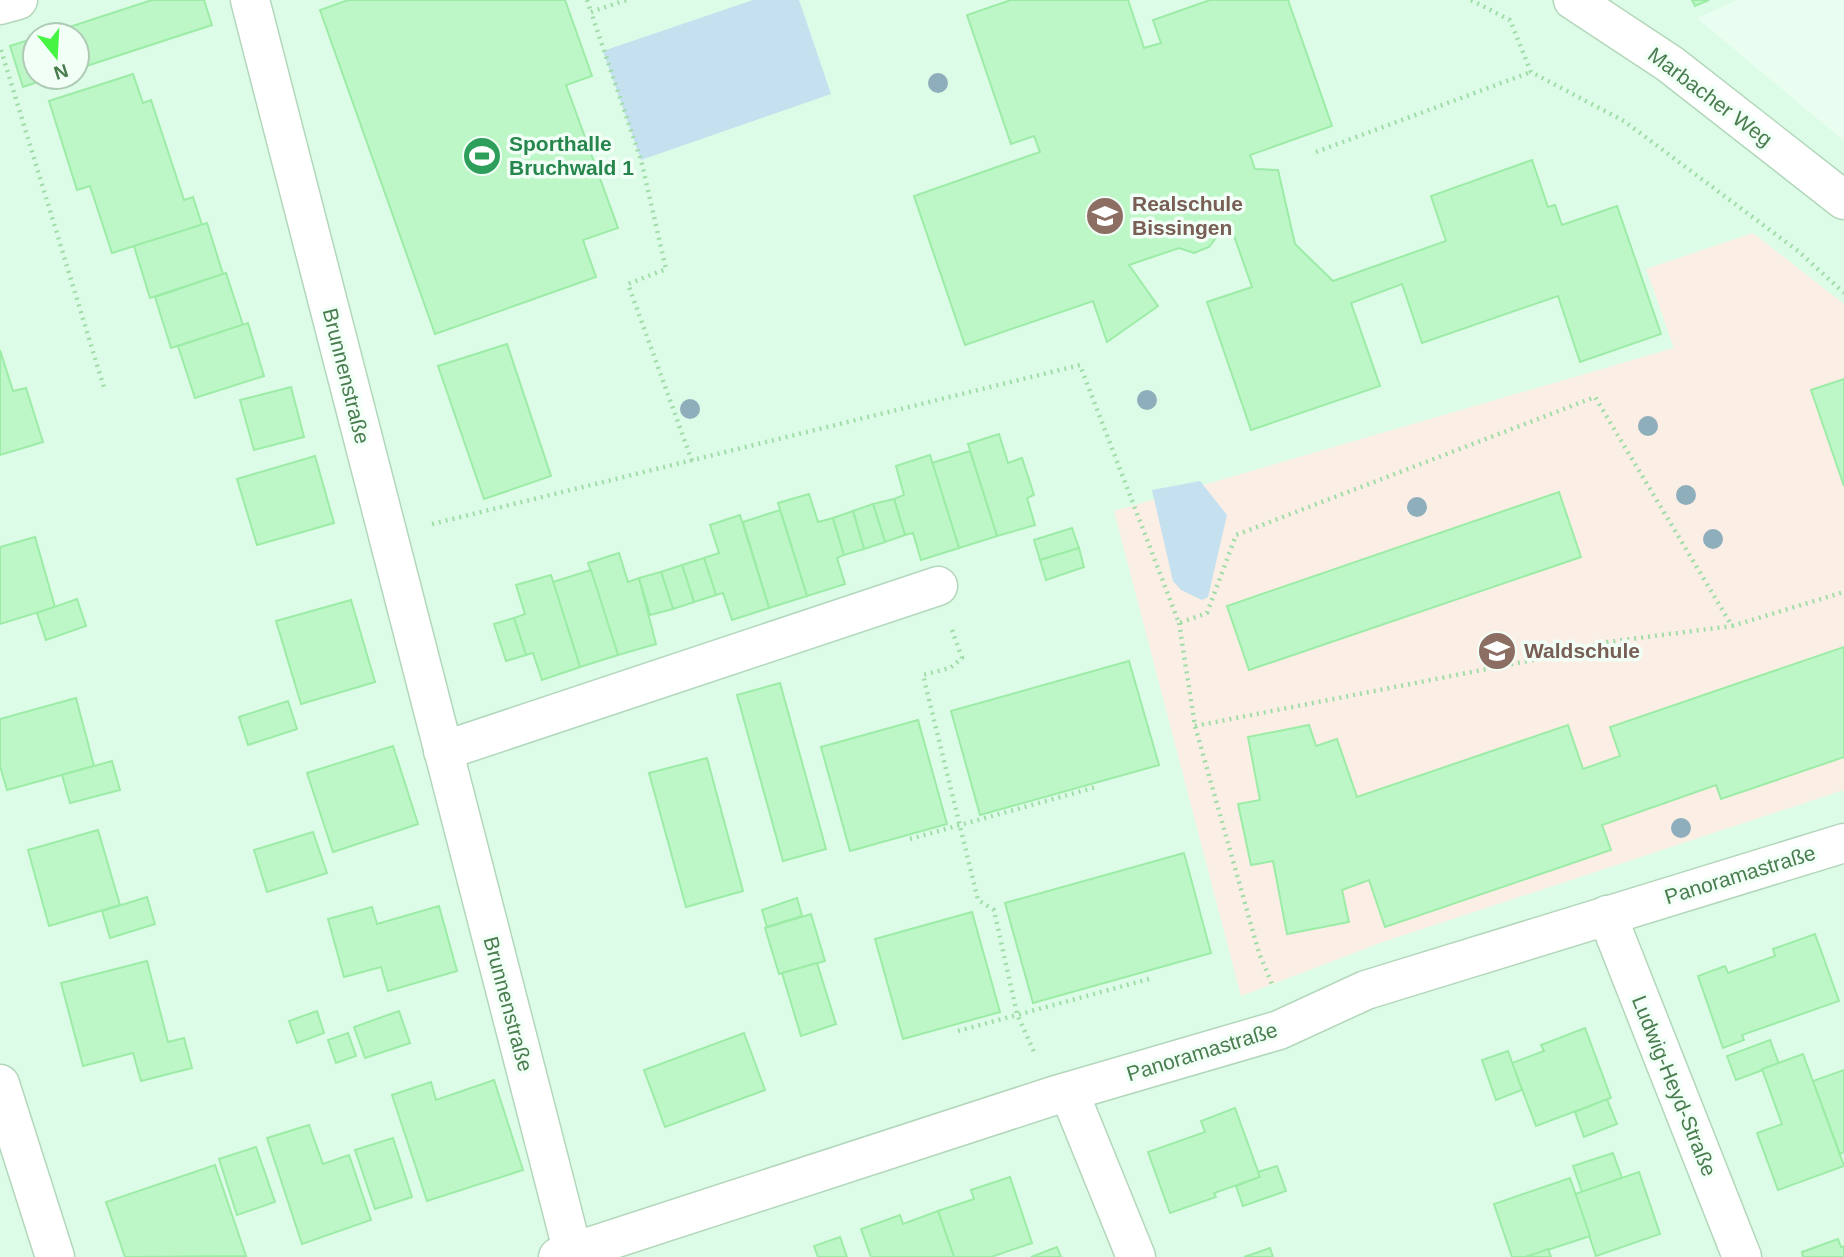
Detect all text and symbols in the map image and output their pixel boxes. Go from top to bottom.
north arrow [21,21,91,91]
street label: Marbacher Weg [1644,43,1777,151]
text: N [51,60,71,84]
place label: Sporthalle Bruchwald 1 [509,132,634,179]
sports icon: Sporthalle Bruchwald 1 [461,135,503,177]
place label: Realschule Bissingen [1132,192,1243,239]
school or university icon: Realschule Bissingen [1084,195,1126,237]
street label: Brunnenstraße [319,306,374,446]
school or university icon: Waldschule [1476,630,1518,672]
place label: Waldschule [1524,639,1640,662]
street label: Panoramastraße [1662,841,1818,908]
street label: Brunnenstraße [479,934,538,1074]
street label: Ludwig-Heyd-Straße [1628,992,1721,1179]
street label: Panoramastraße [1124,1018,1280,1085]

